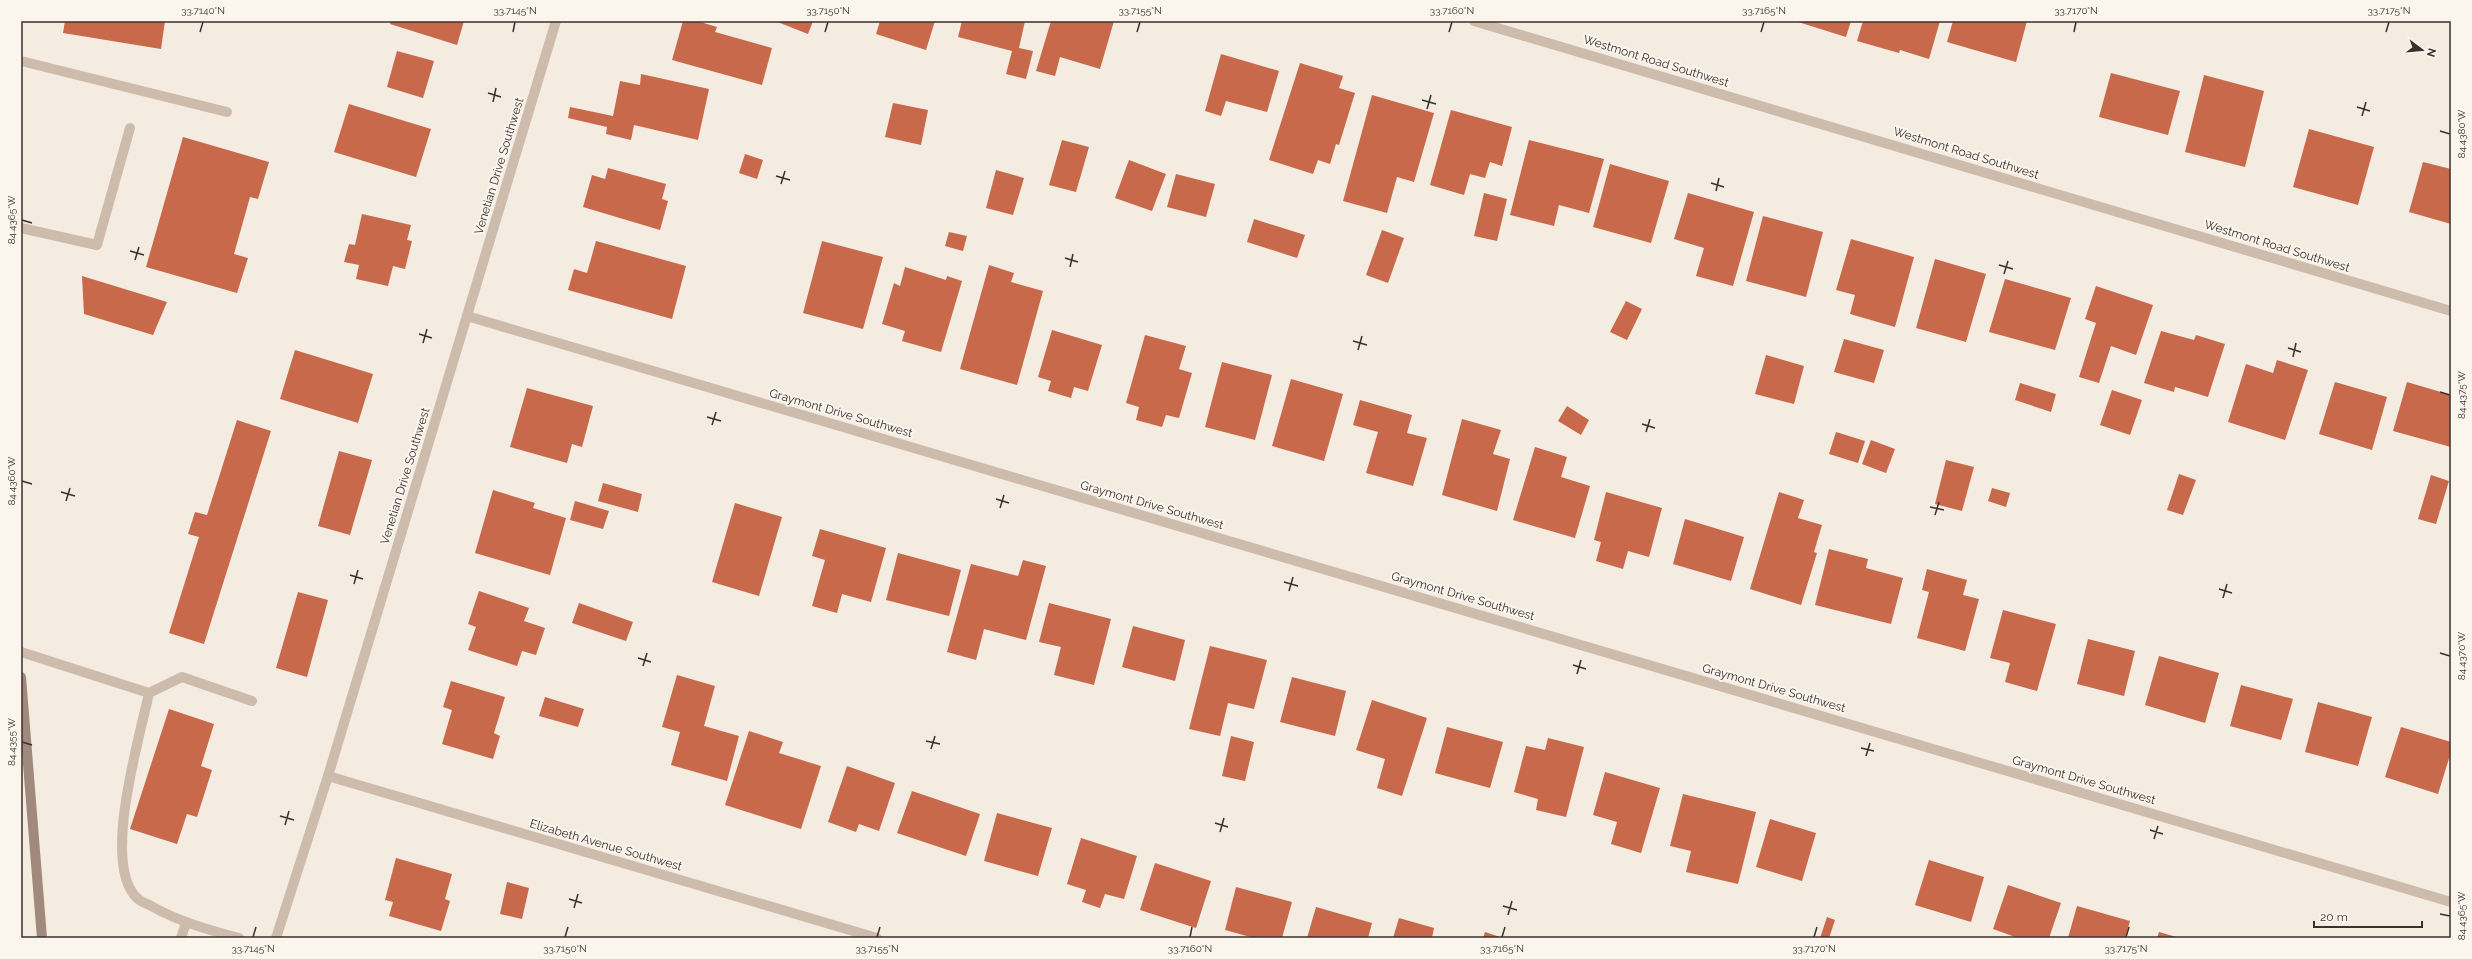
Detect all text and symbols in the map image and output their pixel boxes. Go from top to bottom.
text: 33.7140°N [181,5,225,16]
text: 33.7145°N [493,5,537,16]
text: 33.7150°N [806,5,850,16]
text: 33.7155°N [1118,5,1162,16]
text: 33.7160°N [1430,5,1474,16]
text: 33.7165°N [1742,5,1786,16]
text: 33.7170°N [2054,5,2098,16]
text: 33.7175°N [2368,5,2410,16]
north arrow [2402,30,2442,70]
street label: Westmont Road Southwest [1582,32,1730,90]
text: N [2424,47,2439,58]
street label: Venetian Drive Southwest [472,96,526,236]
text: 84.4380°W [2456,109,2467,159]
street label: Westmont Road Southwest [1892,124,2040,182]
text: 84.4365°W [6,195,17,244]
street label: Westmont Road Southwest [2203,217,2351,275]
text: 84.4375°W [2456,371,2467,419]
street label: Graymont Drive Southwest [768,386,914,440]
street label: Venetian Drive Southwest [378,406,432,546]
text: 84.4360°W [6,456,17,506]
street label: Graymont Drive Southwest [1079,478,1225,532]
street label: Graymont Drive Southwest [1390,569,1536,623]
text: 84.4370°W [2456,631,2467,680]
street label: Graymont Drive Southwest [1701,661,1847,715]
text: 84.4355°W [6,717,17,766]
street label: Graymont Drive Southwest [2011,753,2157,807]
street label: Elizabeth Avenue Southwest [528,817,684,873]
text: 84.4365°W [2456,891,2467,940]
scale bar [2314,903,2422,929]
text: 20 m [2320,910,2348,924]
text: 33.7145°N [231,943,275,954]
text: 33.7150°N [543,943,587,954]
text: 33.7155°N [855,943,899,954]
text: 33.7160°N [1168,943,1212,954]
text: 33.7165°N [1480,943,1524,954]
text: 33.7170°N [1792,943,1836,954]
text: 33.7175°N [2105,943,2147,954]

